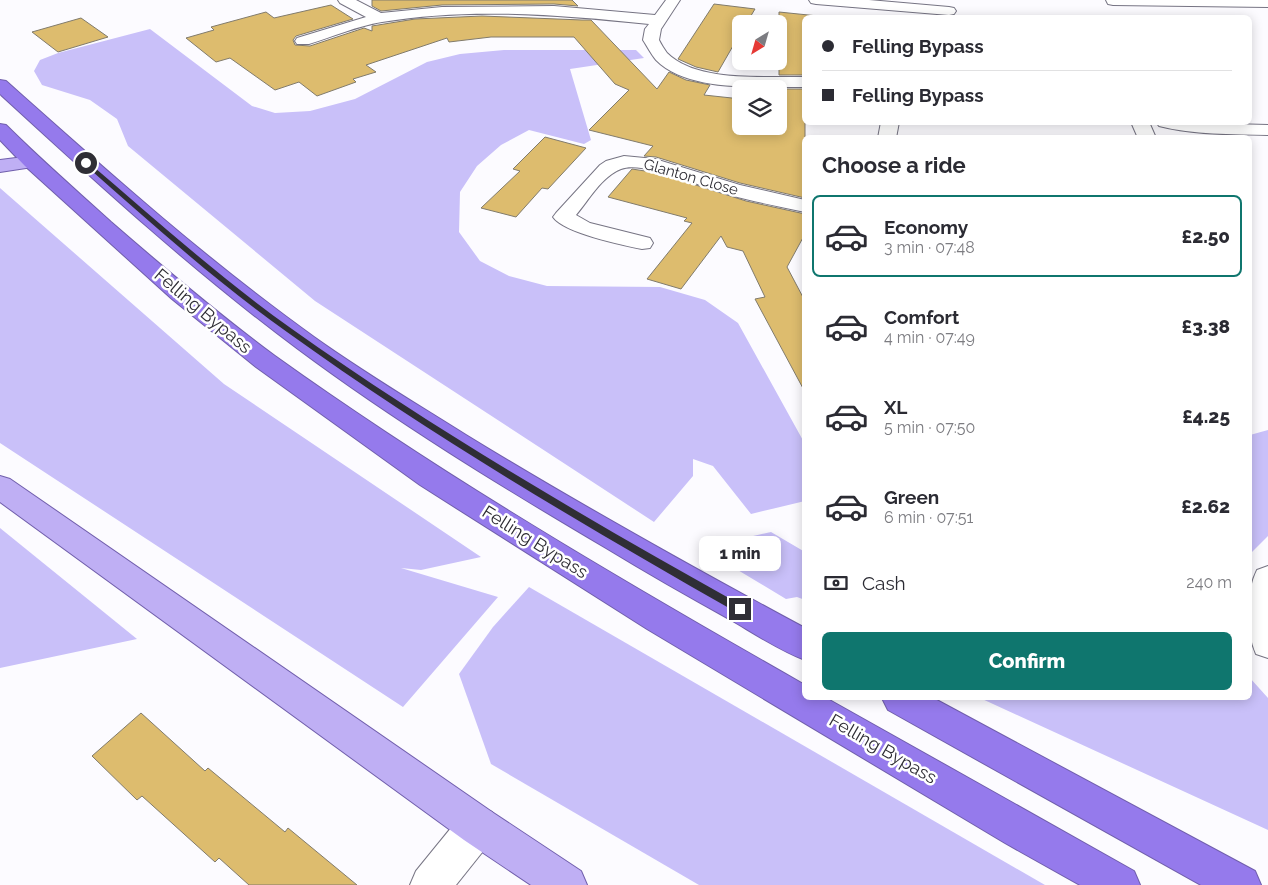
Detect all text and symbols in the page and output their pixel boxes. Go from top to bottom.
north arrow [732,15,788,70]
map controls [732,15,787,135]
text: Felling Bypass [852,35,984,57]
button: layers [732,80,787,135]
text: Felling Bypass [852,84,984,106]
route start [75,152,97,174]
text: Choose a ride [822,152,966,178]
street label: Glanton Close [642,155,740,199]
icon: car [824,214,869,259]
text: Economy [884,216,968,238]
text: £2.50 [1181,225,1230,247]
text: 3 min · 07:48 [884,238,975,257]
street label: Felling Bypass [150,264,256,358]
icon: car [824,304,869,349]
text: Comfort [884,306,959,328]
text: £3.38 [1182,315,1230,337]
text: 4 min · 07:49 [884,328,975,347]
icon: car [824,394,869,439]
text: XL [884,396,907,418]
text: £4.25 [1182,405,1230,427]
text: 5 min · 07:50 [884,418,975,437]
icon: car [824,484,869,529]
text: Green [884,486,939,508]
text: £2.62 [1181,495,1230,517]
street label: Felling Bypass [479,501,592,583]
text: 6 min · 07:51 [884,508,973,527]
callout: 1 min [699,536,781,572]
text: 1 min [719,544,761,563]
icon: cash [822,569,850,597]
text: Cash [862,572,906,594]
text: 240 m [1186,573,1232,592]
route end [729,598,751,620]
button: Confirm [822,632,1232,690]
street label: Felling Bypass [826,709,941,788]

